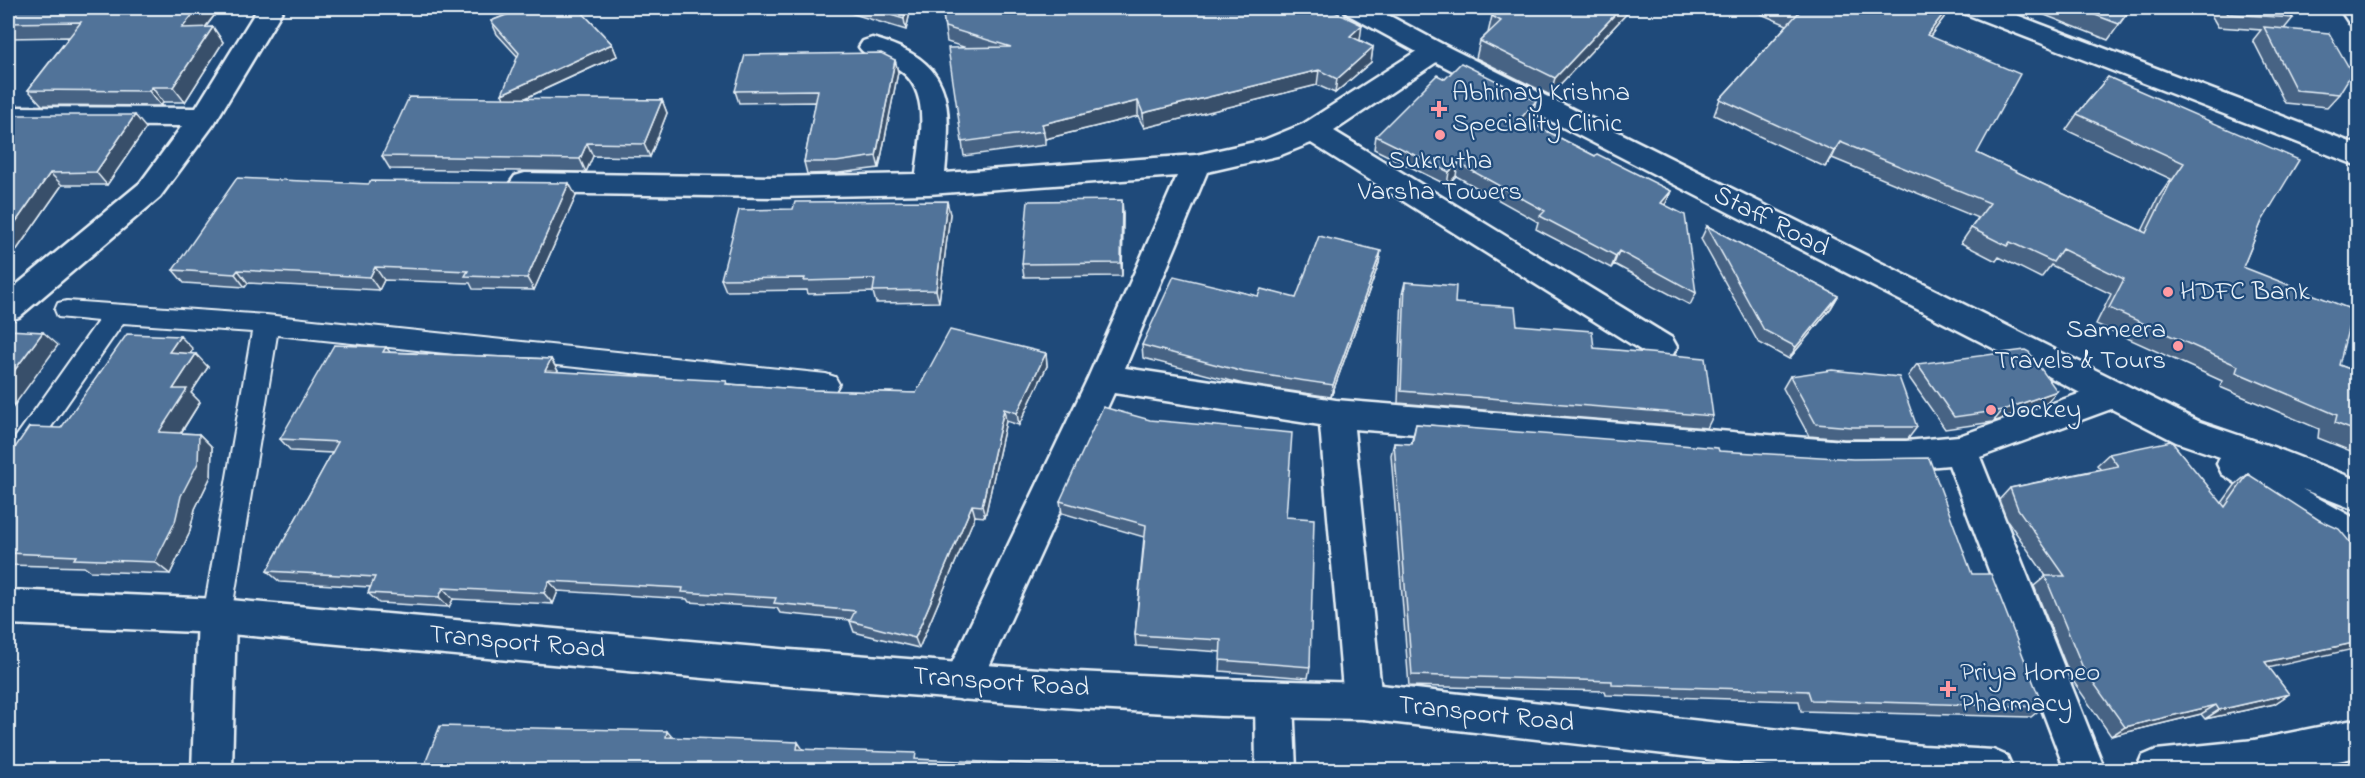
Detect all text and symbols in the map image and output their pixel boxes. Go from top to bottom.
place label: Abhinay Krishna Speciality Clinic [1452,74,1630,144]
marker: Abhinay Krishna Speciality Clinic [1430,100,1448,118]
marker: Sukrutha Varsha Towers [1433,128,1447,142]
place label: Sukrutha Varsha Towers [1357,142,1522,212]
street label: Staff Road [1706,176,1836,268]
place label: HDFC Bank [2180,273,2310,312]
marker: HDFC Bank [2161,285,2175,299]
place label: Sameera Travels & Tours [1994,311,2166,381]
marker: Sameera Travels & Tours [2171,339,2185,353]
place label: Jockey [2003,391,2081,430]
marker: Jockey [1984,403,1998,417]
street label: Transport Road [427,616,607,670]
place label: Priya Homeo Pharmacy [1960,654,2100,724]
street label: Transport Road [911,657,1091,709]
marker: Priya Homeo Pharmacy [1941,682,1955,696]
street label: Transport Road [1396,686,1576,744]

